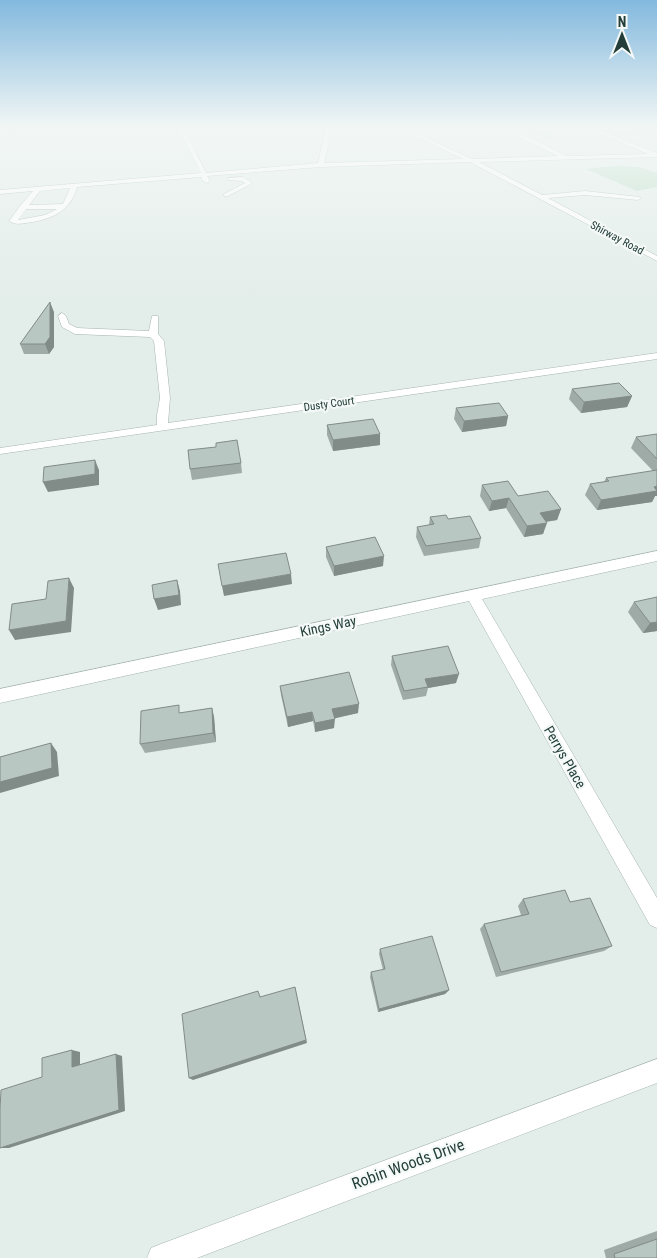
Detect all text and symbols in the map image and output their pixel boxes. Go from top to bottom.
north arrow [597,10,647,60]
text: N [618,14,626,30]
street label: Shirway Road [588,219,646,257]
street label: Dusty Court [303,394,355,414]
street label: Kings Way [298,612,358,640]
street label: Perrys Place [541,723,589,791]
street label: Robin Woods Drive [349,1135,467,1193]

